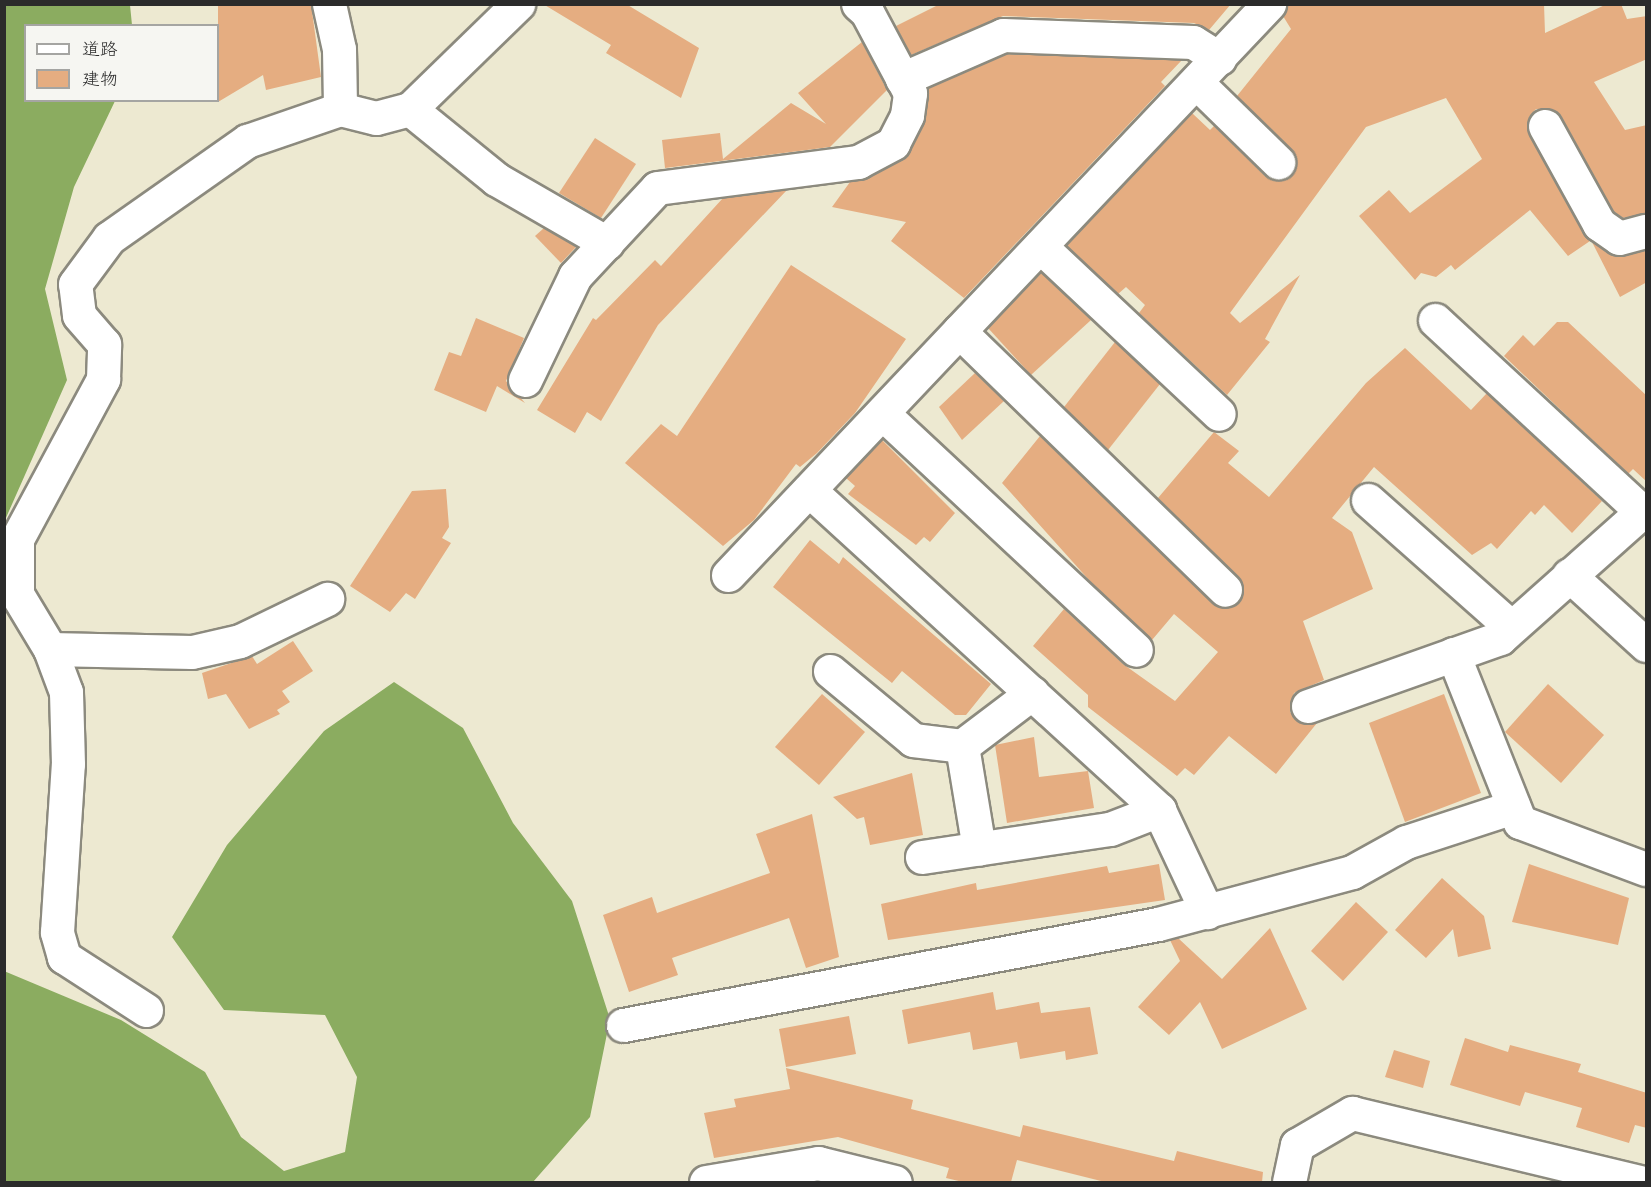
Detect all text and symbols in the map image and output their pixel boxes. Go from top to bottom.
legend [24,24,219,102]
text: 道路 [82,38,118,64]
text: 建物 [82,68,118,94]

